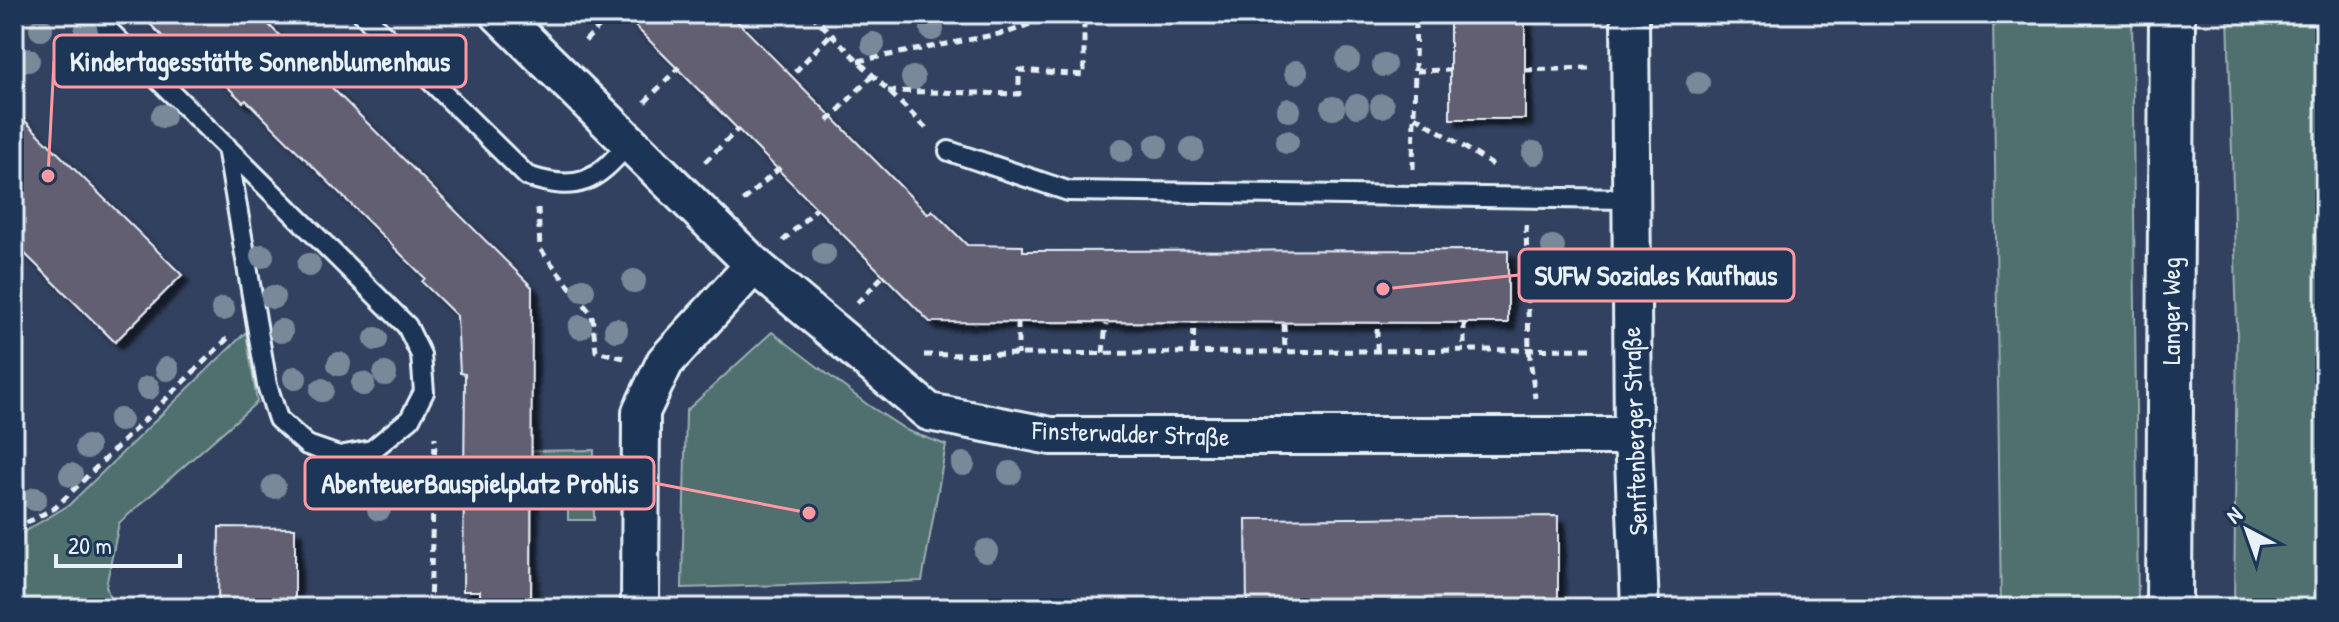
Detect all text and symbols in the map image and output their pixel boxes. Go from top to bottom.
callout: Kindertagesstätte Sonnenblumenhaus [54,35,466,87]
text: Kindertagesstätte Sonnenblumenhaus [70,42,451,81]
callout: SUFW Soziales Kaufhaus [1519,249,1794,301]
text: SUFW Soziales Kaufhaus [1534,256,1778,294]
street label: Langer Weg [2153,257,2188,365]
street label: Senftenberger Straße [1613,326,1655,536]
street label: Finsterwalder Straße [1031,412,1230,454]
callout: AbenteuerBauspielplatz Prohlis [305,457,654,509]
text: AbenteuerBauspielplatz Prohlis [321,464,639,503]
north arrow [2207,490,2287,570]
text: N [2220,500,2248,530]
scale bar [56,518,180,568]
text: 20 m [68,529,112,561]

